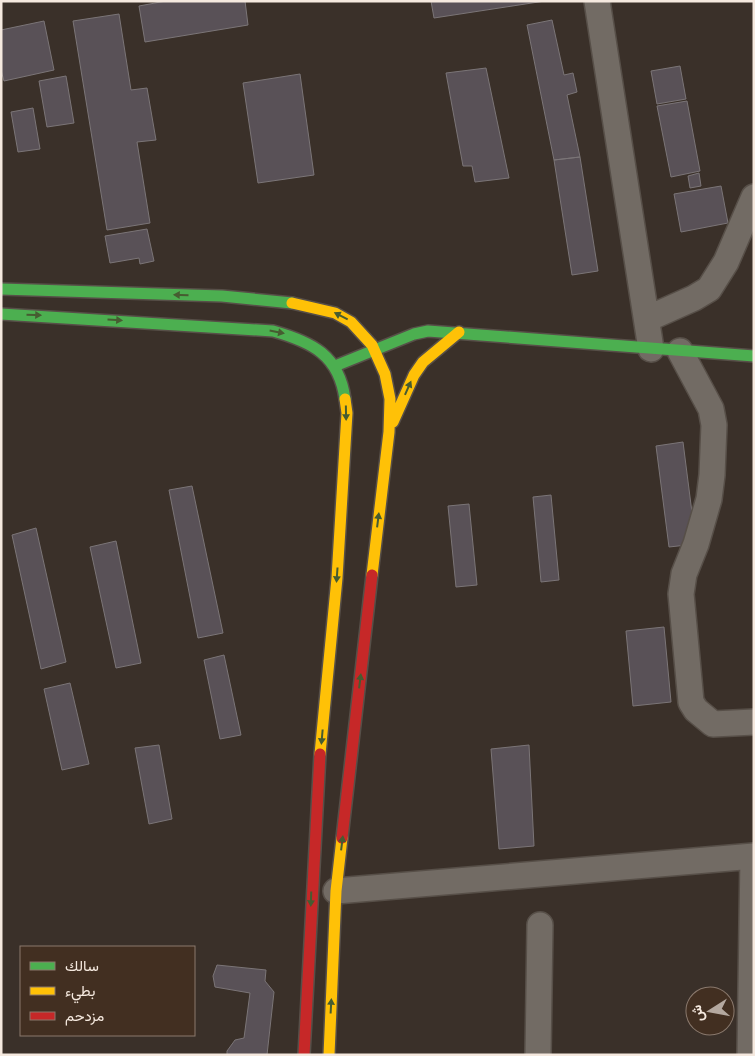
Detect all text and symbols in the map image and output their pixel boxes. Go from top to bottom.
one-way arrow [173,290,189,298]
one-way arrow [26,312,42,320]
one-way arrow [334,312,348,320]
one-way arrow [108,316,124,324]
one-way arrow [270,329,286,337]
one-way arrow [405,381,413,395]
one-way arrow [342,405,350,421]
one-way arrow [375,511,383,527]
one-way arrow [332,567,340,583]
one-way arrow [356,673,364,689]
one-way arrow [317,729,325,745]
one-way arrow [338,834,346,850]
one-way arrow [307,891,315,907]
legend [20,946,195,1036]
text: سالك [65,957,99,975]
text: بطيء [65,982,95,1004]
north arrow [685,986,735,1036]
one-way arrow [327,998,335,1014]
text: ش [688,1003,708,1023]
text: مزدحم [65,1007,104,1026]

